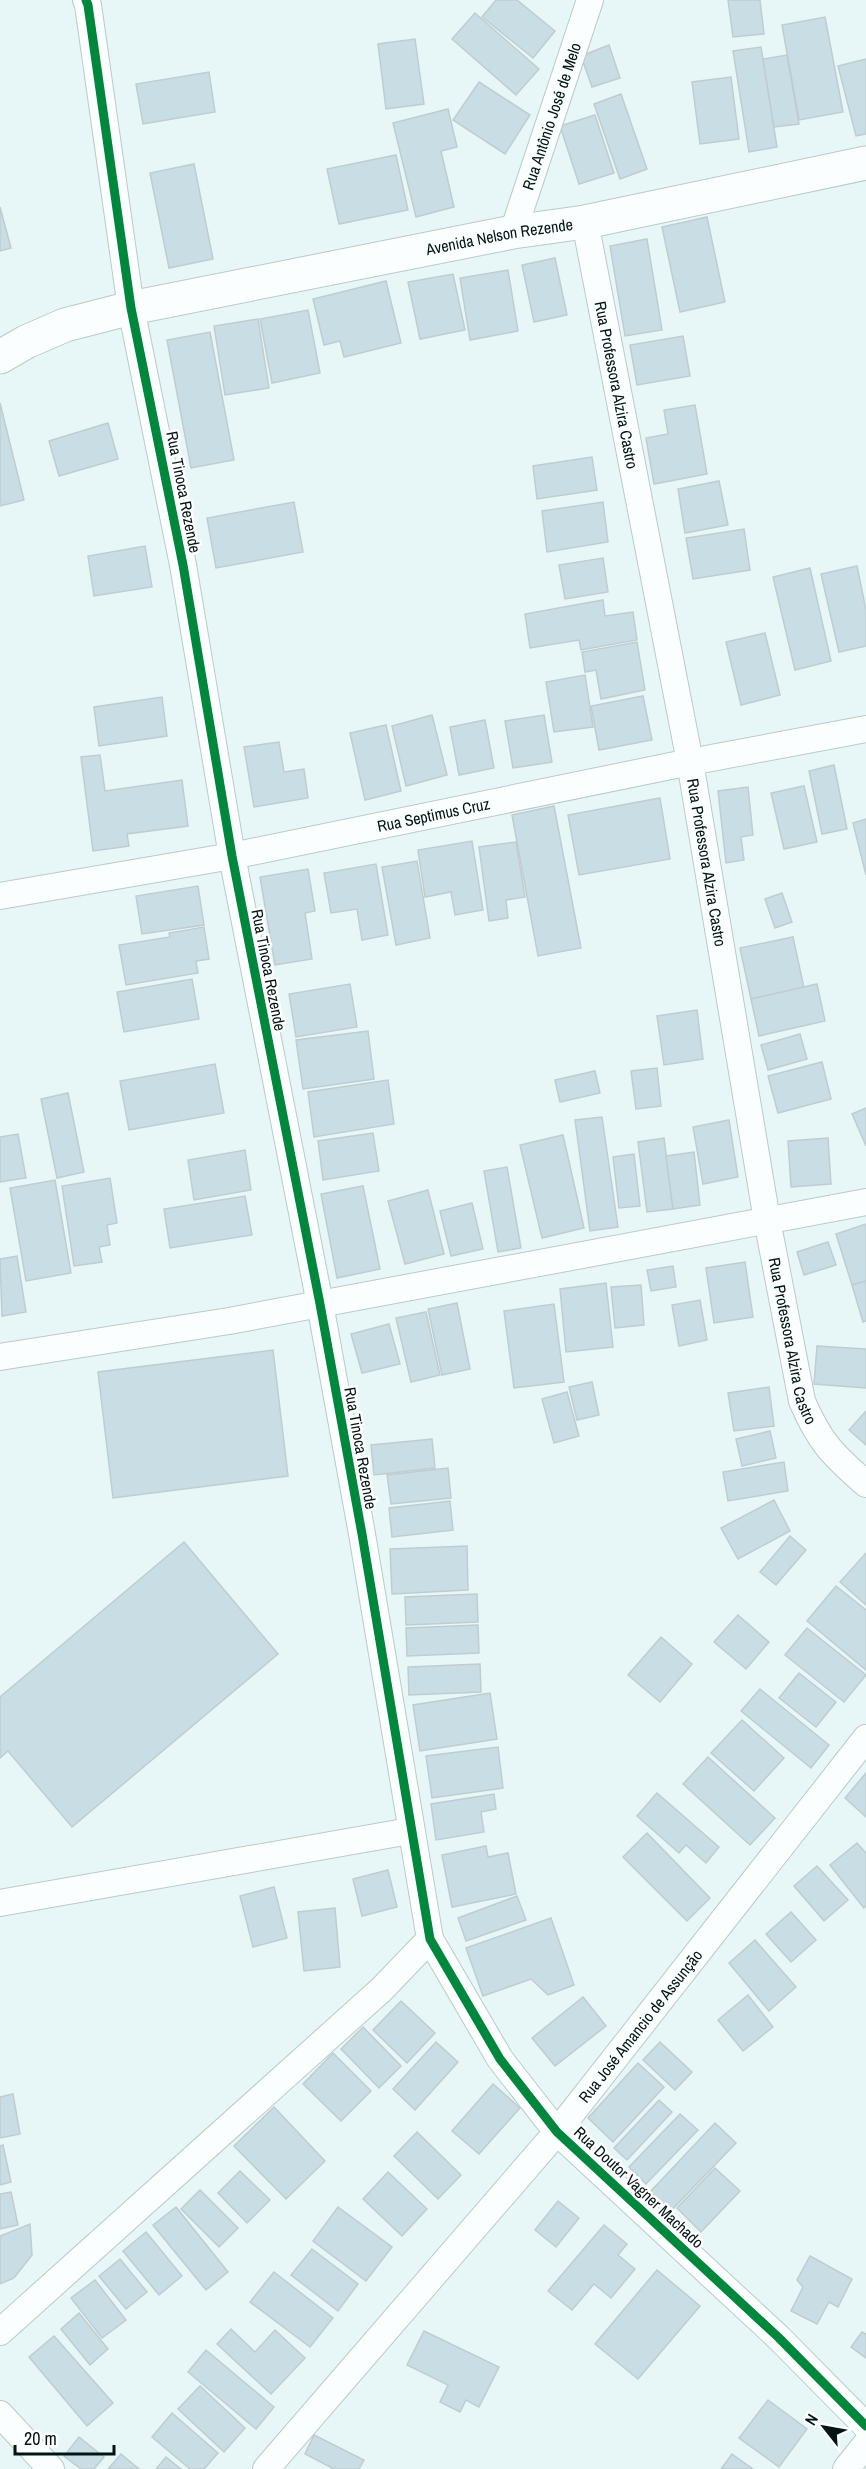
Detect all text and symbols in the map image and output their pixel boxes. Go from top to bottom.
street label: Rua Antônio José de Melo [517,40,586,193]
street label: Avenida Nelson Rezende [423,213,574,260]
street label: Rua Professora Alzira Castro [590,299,644,471]
street label: Rua Tinoca Rezende [161,429,207,555]
street label: Rua Professora Alzira Castro [682,777,732,948]
street label: Rua Septimus Cruz [375,792,492,837]
street label: Rua Tinoca Rezende [246,907,292,1033]
street label: Rua Professora Alzira Castro [763,1256,822,1428]
street label: Rua Tinoca Rezende [339,1385,383,1511]
street label: Rua José Amancio de Assunção [573,1945,707,2107]
street label: Rua Doutor Vagner Machado [569,2121,709,2253]
north arrow [794,2397,854,2457]
text: N [799,2410,823,2429]
scale bar [15,2418,114,2456]
text: 20 m [24,2426,57,2451]

